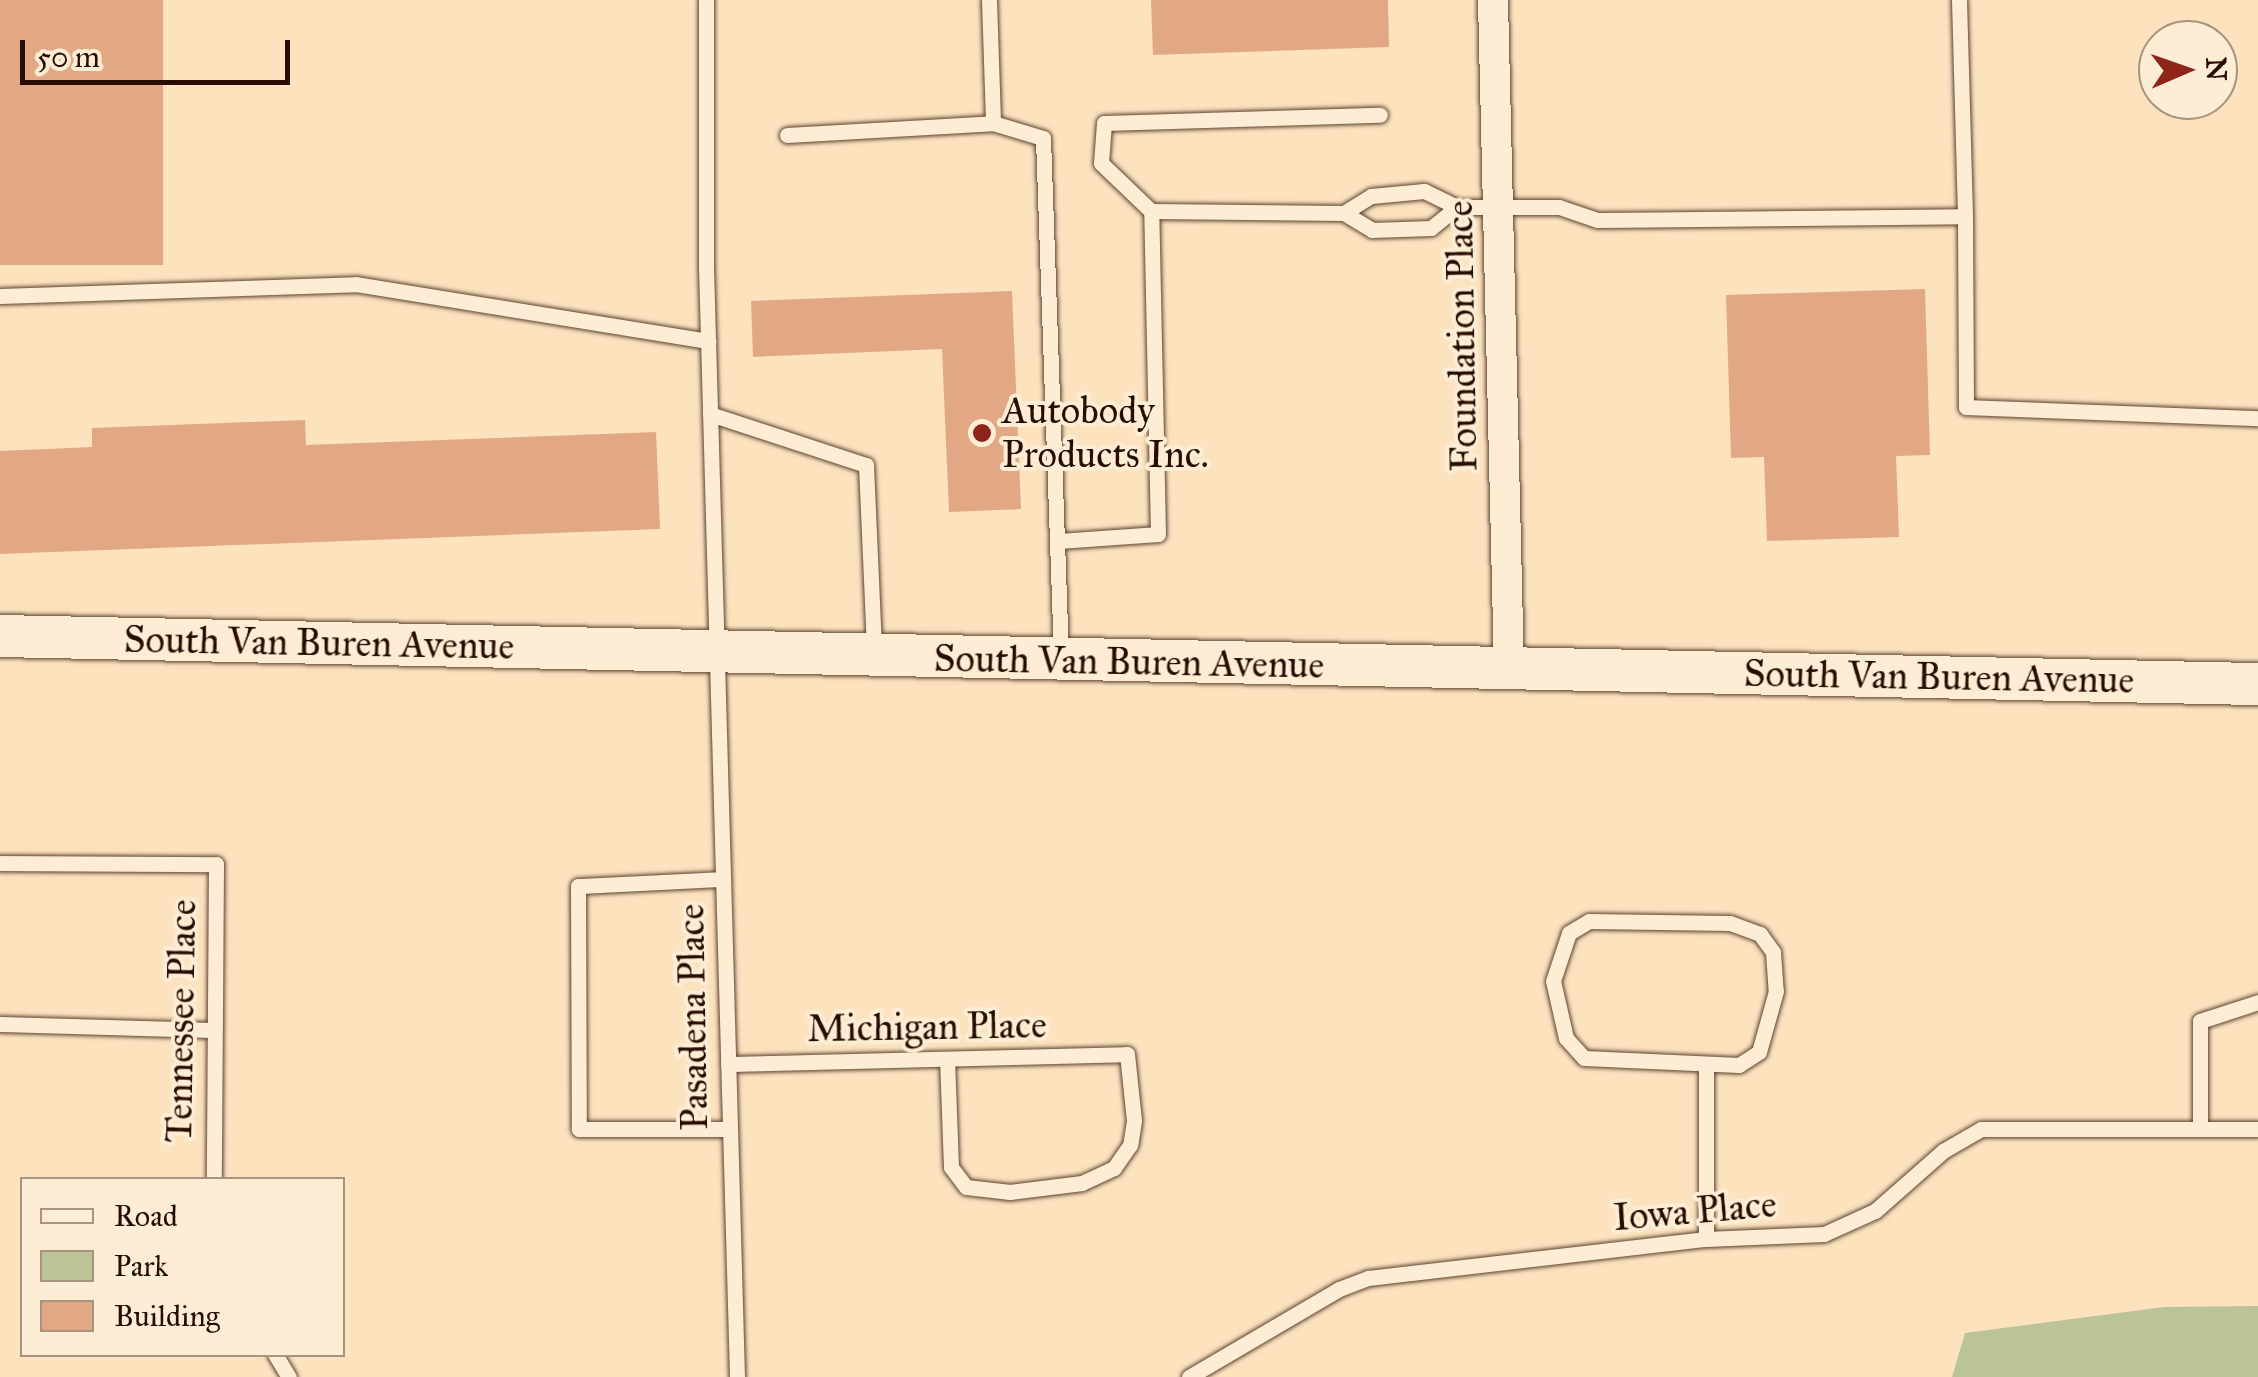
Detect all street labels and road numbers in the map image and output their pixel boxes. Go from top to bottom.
street label: Foundation Place [1437,200,1487,472]
street label: South Van Buren Avenue [123,617,515,669]
street label: South Van Buren Avenue [933,636,1325,688]
street label: South Van Buren Avenue [1743,651,2135,703]
street label: Tennessee Place [156,899,206,1143]
street label: Pasadena Place [668,903,718,1131]
street label: Michigan Place [807,1002,1047,1052]
street label: Iowa Place [1611,1181,1779,1241]

